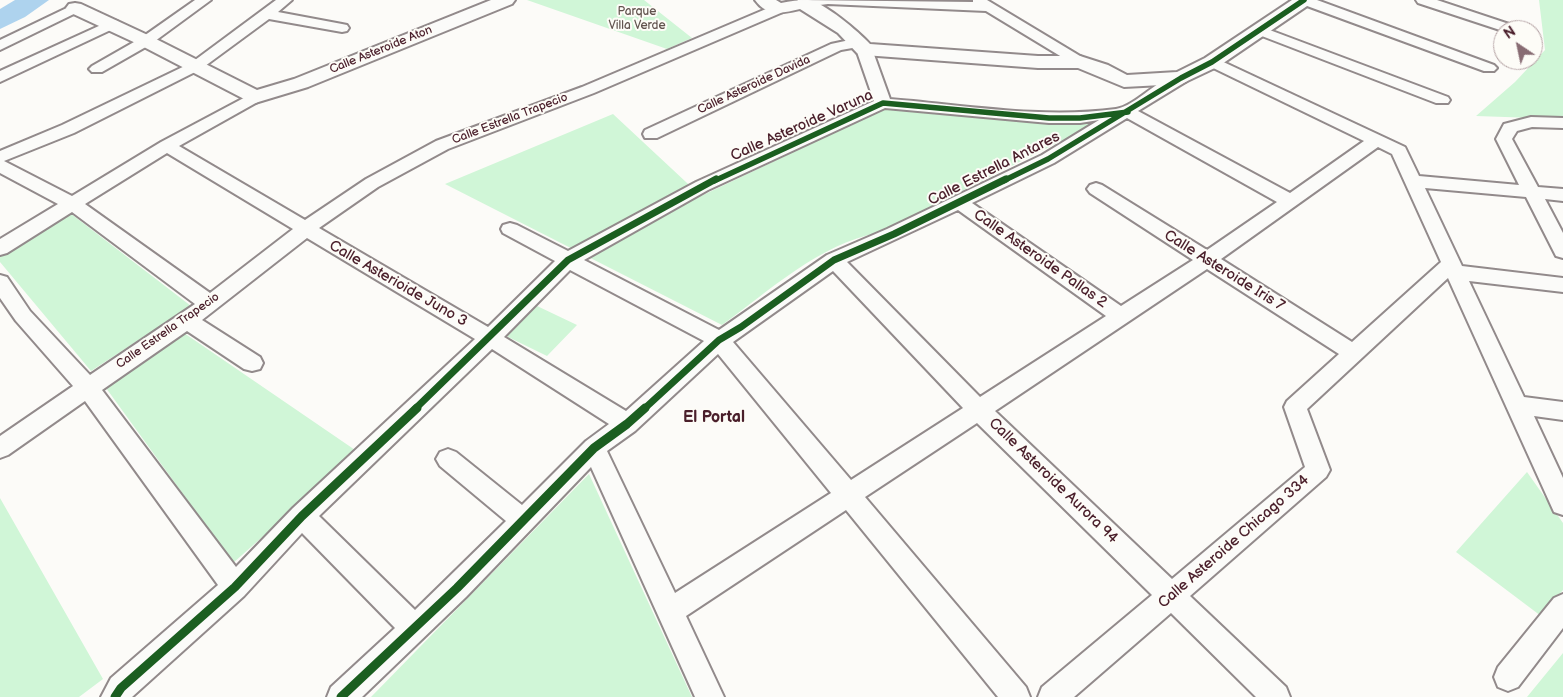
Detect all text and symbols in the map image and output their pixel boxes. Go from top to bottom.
park label: Parque Villa Verde [608,5,666,33]
north arrow [1493,20,1543,70]
street label: Calle Asteroide Aton [328,23,434,77]
text: N [1501,23,1519,43]
street label: Calle Asteroide Davida [695,53,813,117]
street label: Calle Asteroide Varuna [728,87,876,165]
street label: Calle Estrella Trapecio [450,90,570,148]
street label: Calle Estrella Antares [925,128,1063,210]
street label: Calle Asteroide Pallas 2 [970,206,1110,312]
street label: Calle Asteroide Iris 7 [1160,227,1288,315]
street label: Calle Asterioide Juno 3 [326,237,470,331]
street label: Calle Estrella Trapecio [114,290,222,372]
district label: El Portal [683,408,745,428]
street label: Calle Asteroide Aurora 94 [985,414,1121,548]
street label: Calle Asteroide Chicago 334 [1155,471,1313,613]

